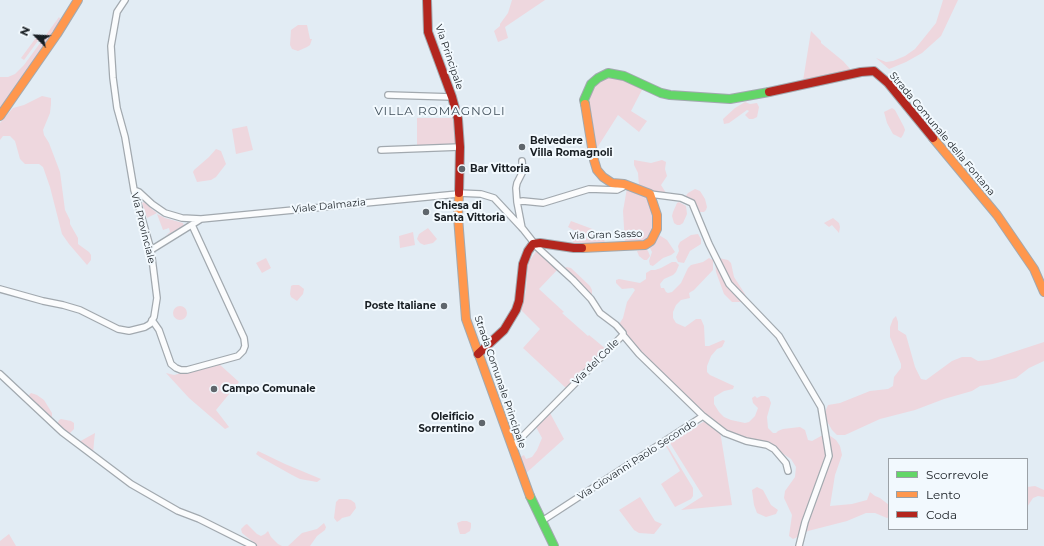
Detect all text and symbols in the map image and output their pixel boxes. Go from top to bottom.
north arrow [16,16,56,56]
street label: Via Principale [432,23,466,91]
text: N [17,24,33,38]
street label: Strada Comunale della Fontana [887,70,997,198]
district label: VILLA ROMAGNOLI [374,104,506,118]
place label: Belvedere Villa Romagnoli [530,135,613,158]
marker: Belvedere Villa Romagnoli [517,142,527,152]
place label: Bar Vittoria [470,163,530,175]
marker: Bar Vittoria [457,164,467,174]
street label: Via Provinciale [128,191,158,265]
street label: Viale Dalmazia [292,196,366,216]
place label: Chiesa di Santa Vittoria [434,200,505,224]
marker: Chiesa di Santa Vittoria [421,207,431,217]
street label: Via Gran Sasso [569,228,643,242]
place label: Poste Italiane [365,300,436,312]
marker: Poste Italiane [439,301,449,311]
street label: Strada Comunale Principale [472,314,528,450]
street label: Via del Colle [570,336,622,388]
place label: Campo Comunale [222,383,316,395]
marker: Campo Comunale [209,384,219,394]
place label: Oleificio Sorrentino [418,411,474,434]
street label: Via Giovanni Paolo Secondo [575,417,699,503]
marker: Oleificio Sorrentino [477,418,487,428]
legend [888,458,1028,530]
text: Scorrevole [926,467,988,482]
text: Lento [926,487,961,502]
text: Coda [926,507,957,522]

